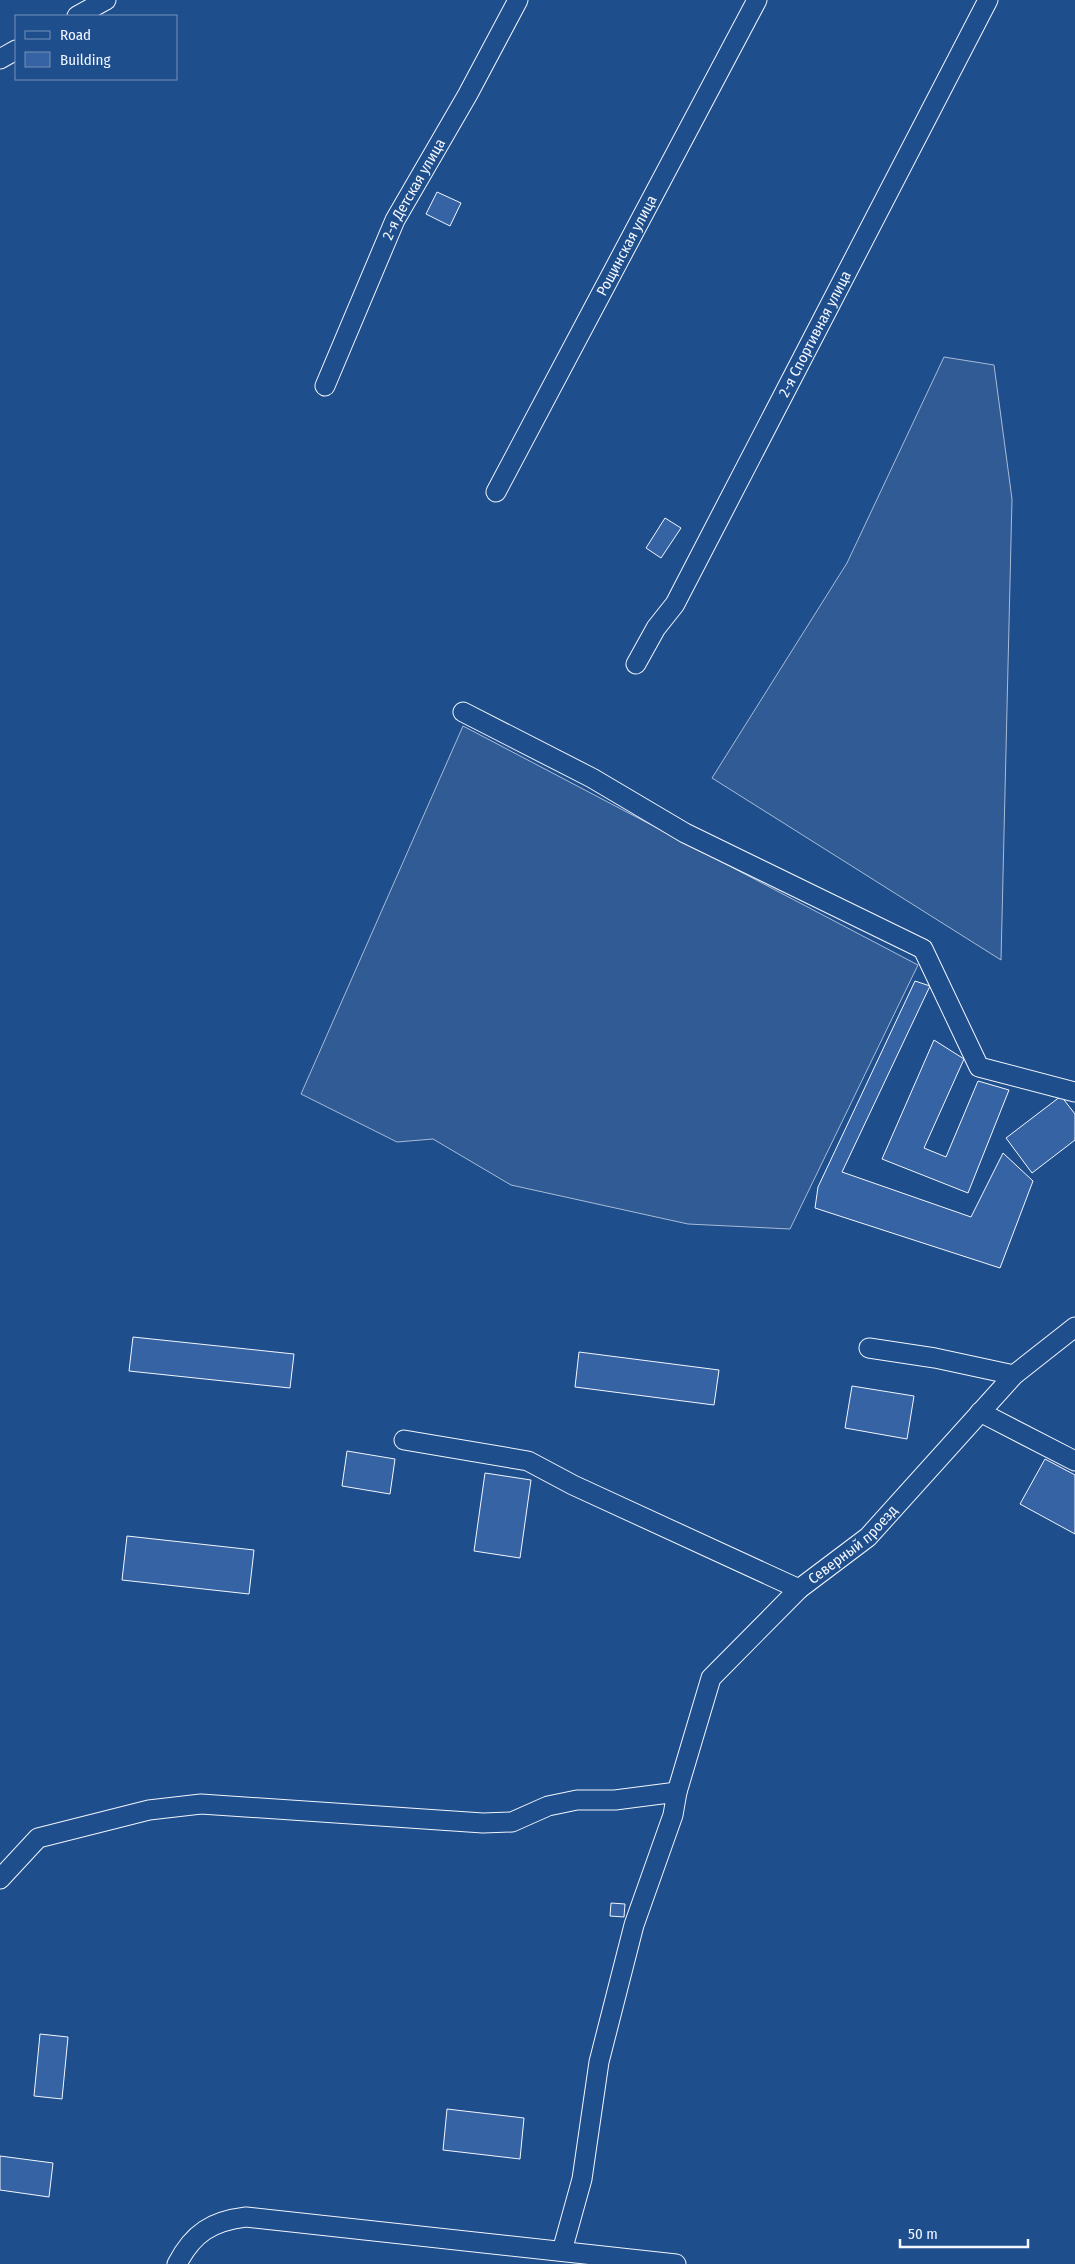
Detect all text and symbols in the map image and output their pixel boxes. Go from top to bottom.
legend [15,15,178,80]
text: Road [60,26,91,44]
text: Building [60,51,111,69]
street label: 2-я Детская улица [379,135,449,243]
street label: Рощинская улица [593,192,661,299]
street label: 2-я Спортивная улица [775,268,855,400]
street label: Северный проезд [805,1502,901,1588]
scale bar [900,2216,1028,2248]
text: 50 m [908,2225,938,2243]

